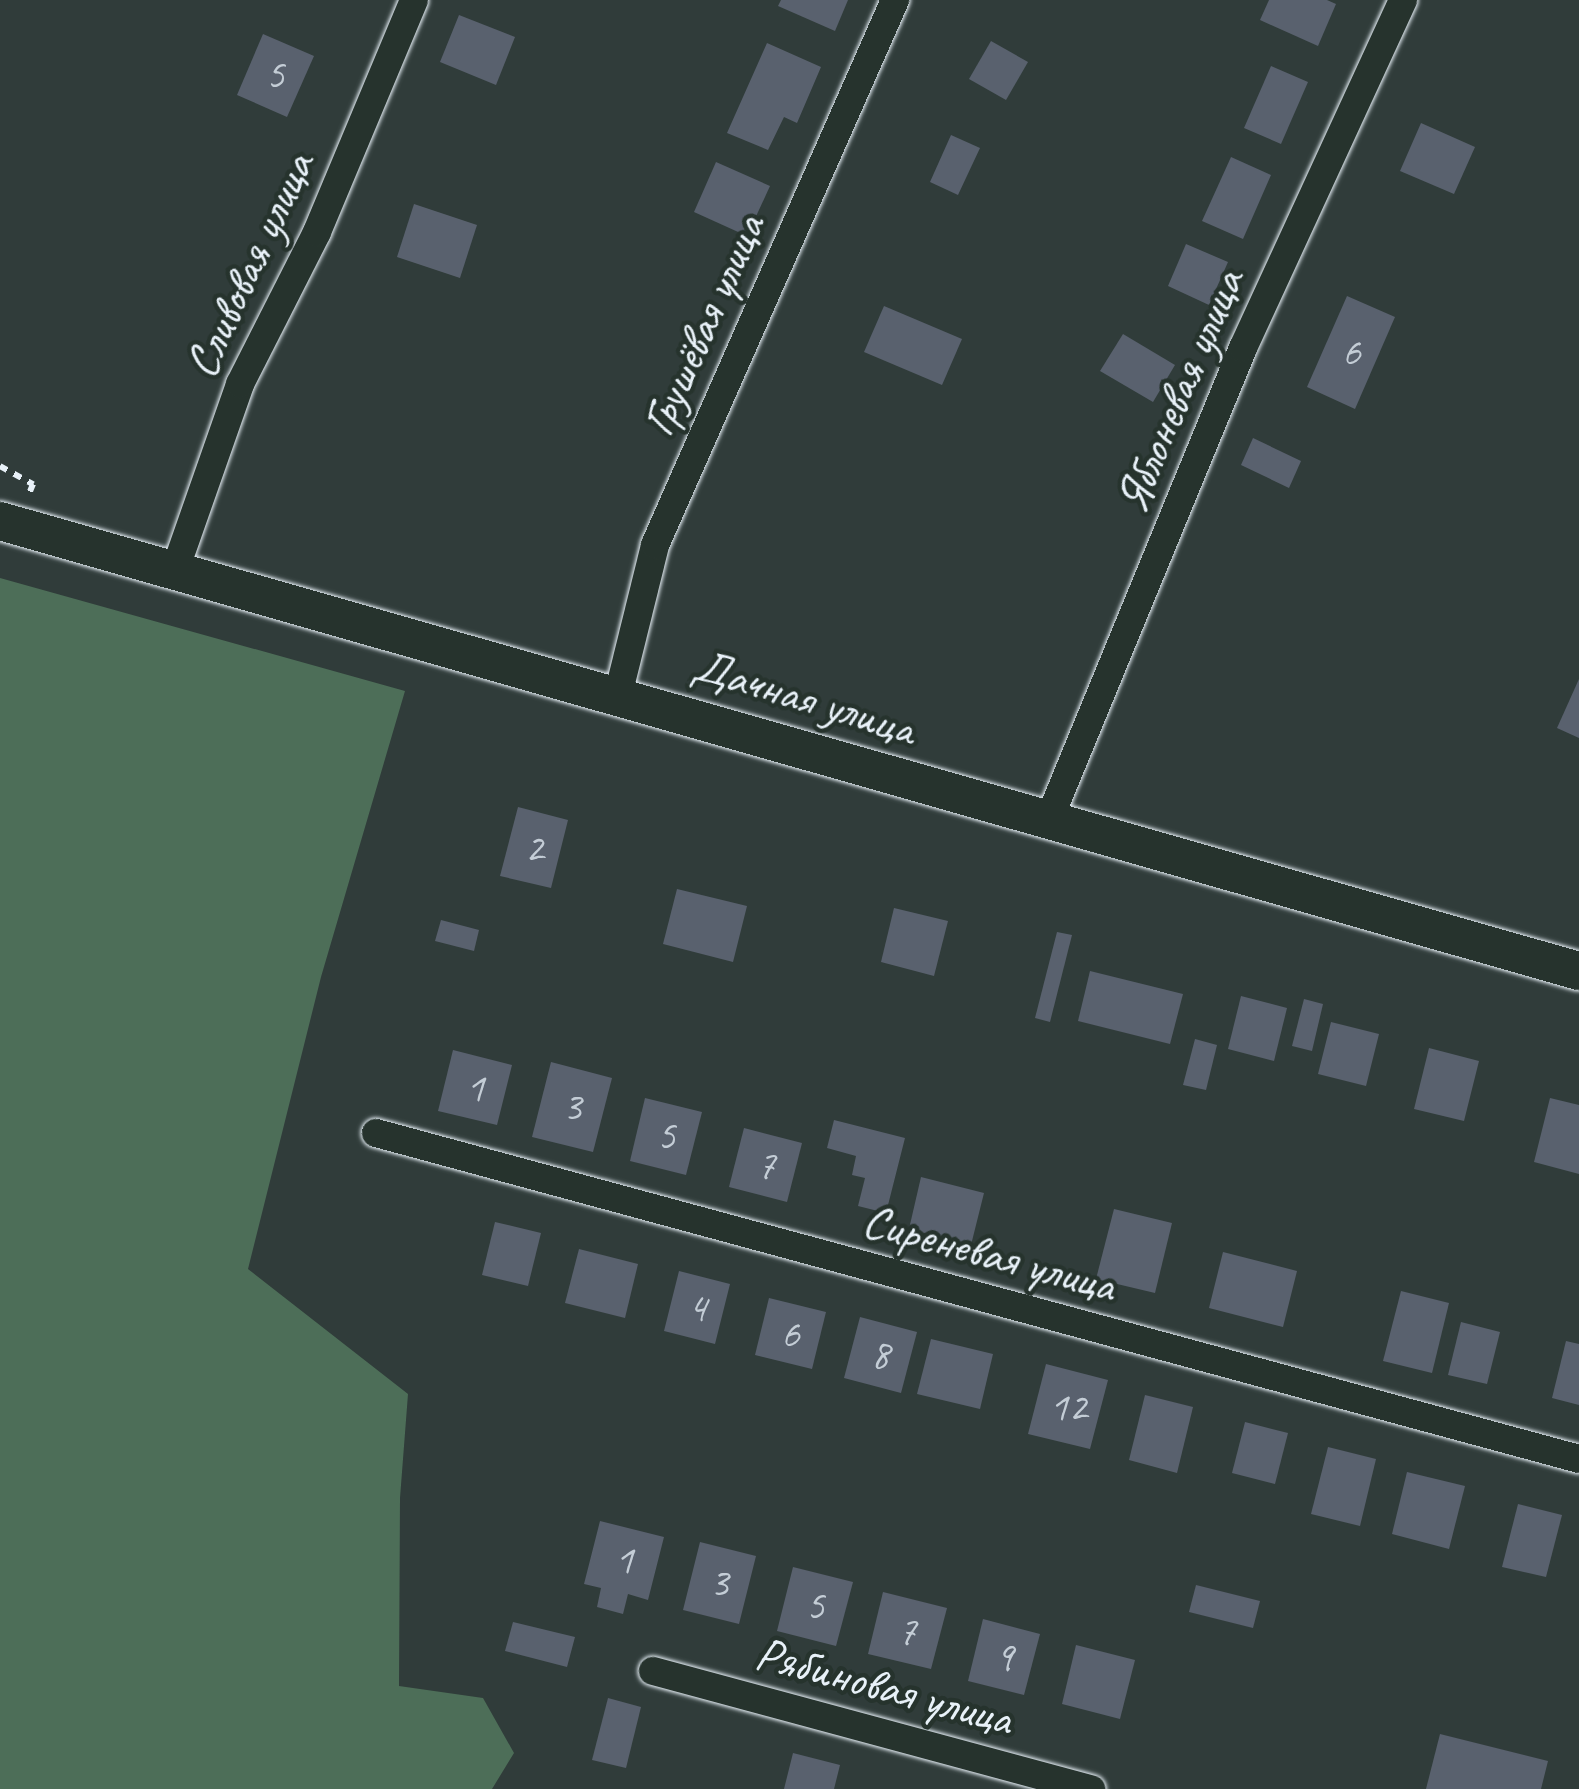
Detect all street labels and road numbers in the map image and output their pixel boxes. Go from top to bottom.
street label: Сливовая улица [171,142,327,388]
street label: Грушёвая улица [628,203,778,447]
street label: Яблоневая улица [1101,259,1257,523]
street label: Дачная улица [686,636,922,758]
street label: Сиреневая улица [855,1191,1123,1315]
street label: Рябиновая улица [748,1624,1020,1748]

